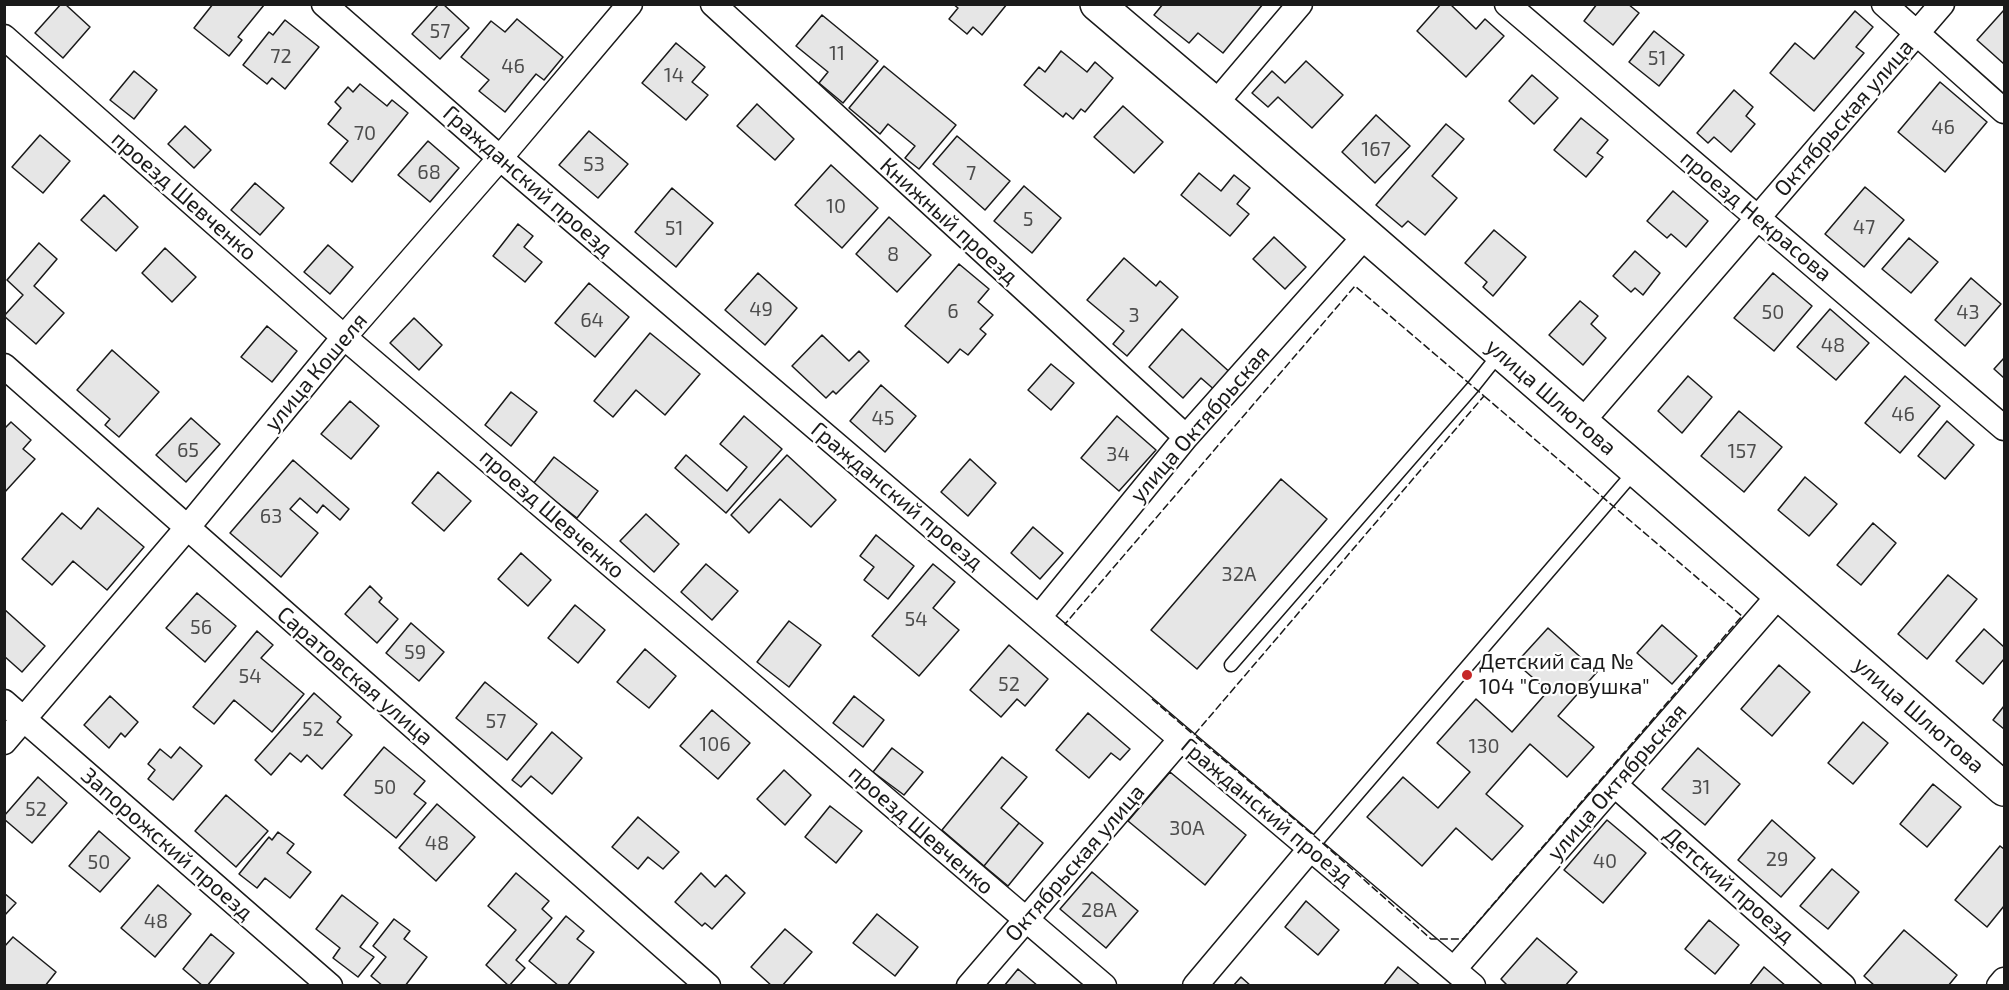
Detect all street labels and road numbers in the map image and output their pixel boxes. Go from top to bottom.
street label: Октябрьская улица [1769,34,1919,202]
street label: Гражданский проезд [438,100,618,262]
street label: проезд Шевченко [106,126,262,266]
street label: проезд Некрасова [1675,145,1837,287]
street label: Книжный проезд [875,152,1023,290]
street label: улица Кошеля [259,308,373,436]
street label: улица Шлютова [1480,333,1622,461]
street label: улица Октябрьская [1125,340,1275,508]
street label: Гражданский проезд [806,416,988,576]
street label: проезд Шевченко [474,444,630,584]
street label: Саратовская улица [272,601,438,751]
street label: улица Шлютова [1848,651,1990,779]
street label: улица Октябрьская [1542,698,1692,866]
street label: Гражданский проезд [1176,732,1358,892]
street label: проезд Шевченко [843,760,999,900]
street label: Запорожский проезд [76,762,258,926]
street label: Октябрьская улица [1000,779,1150,947]
street label: Детский проезд [1658,821,1800,949]

